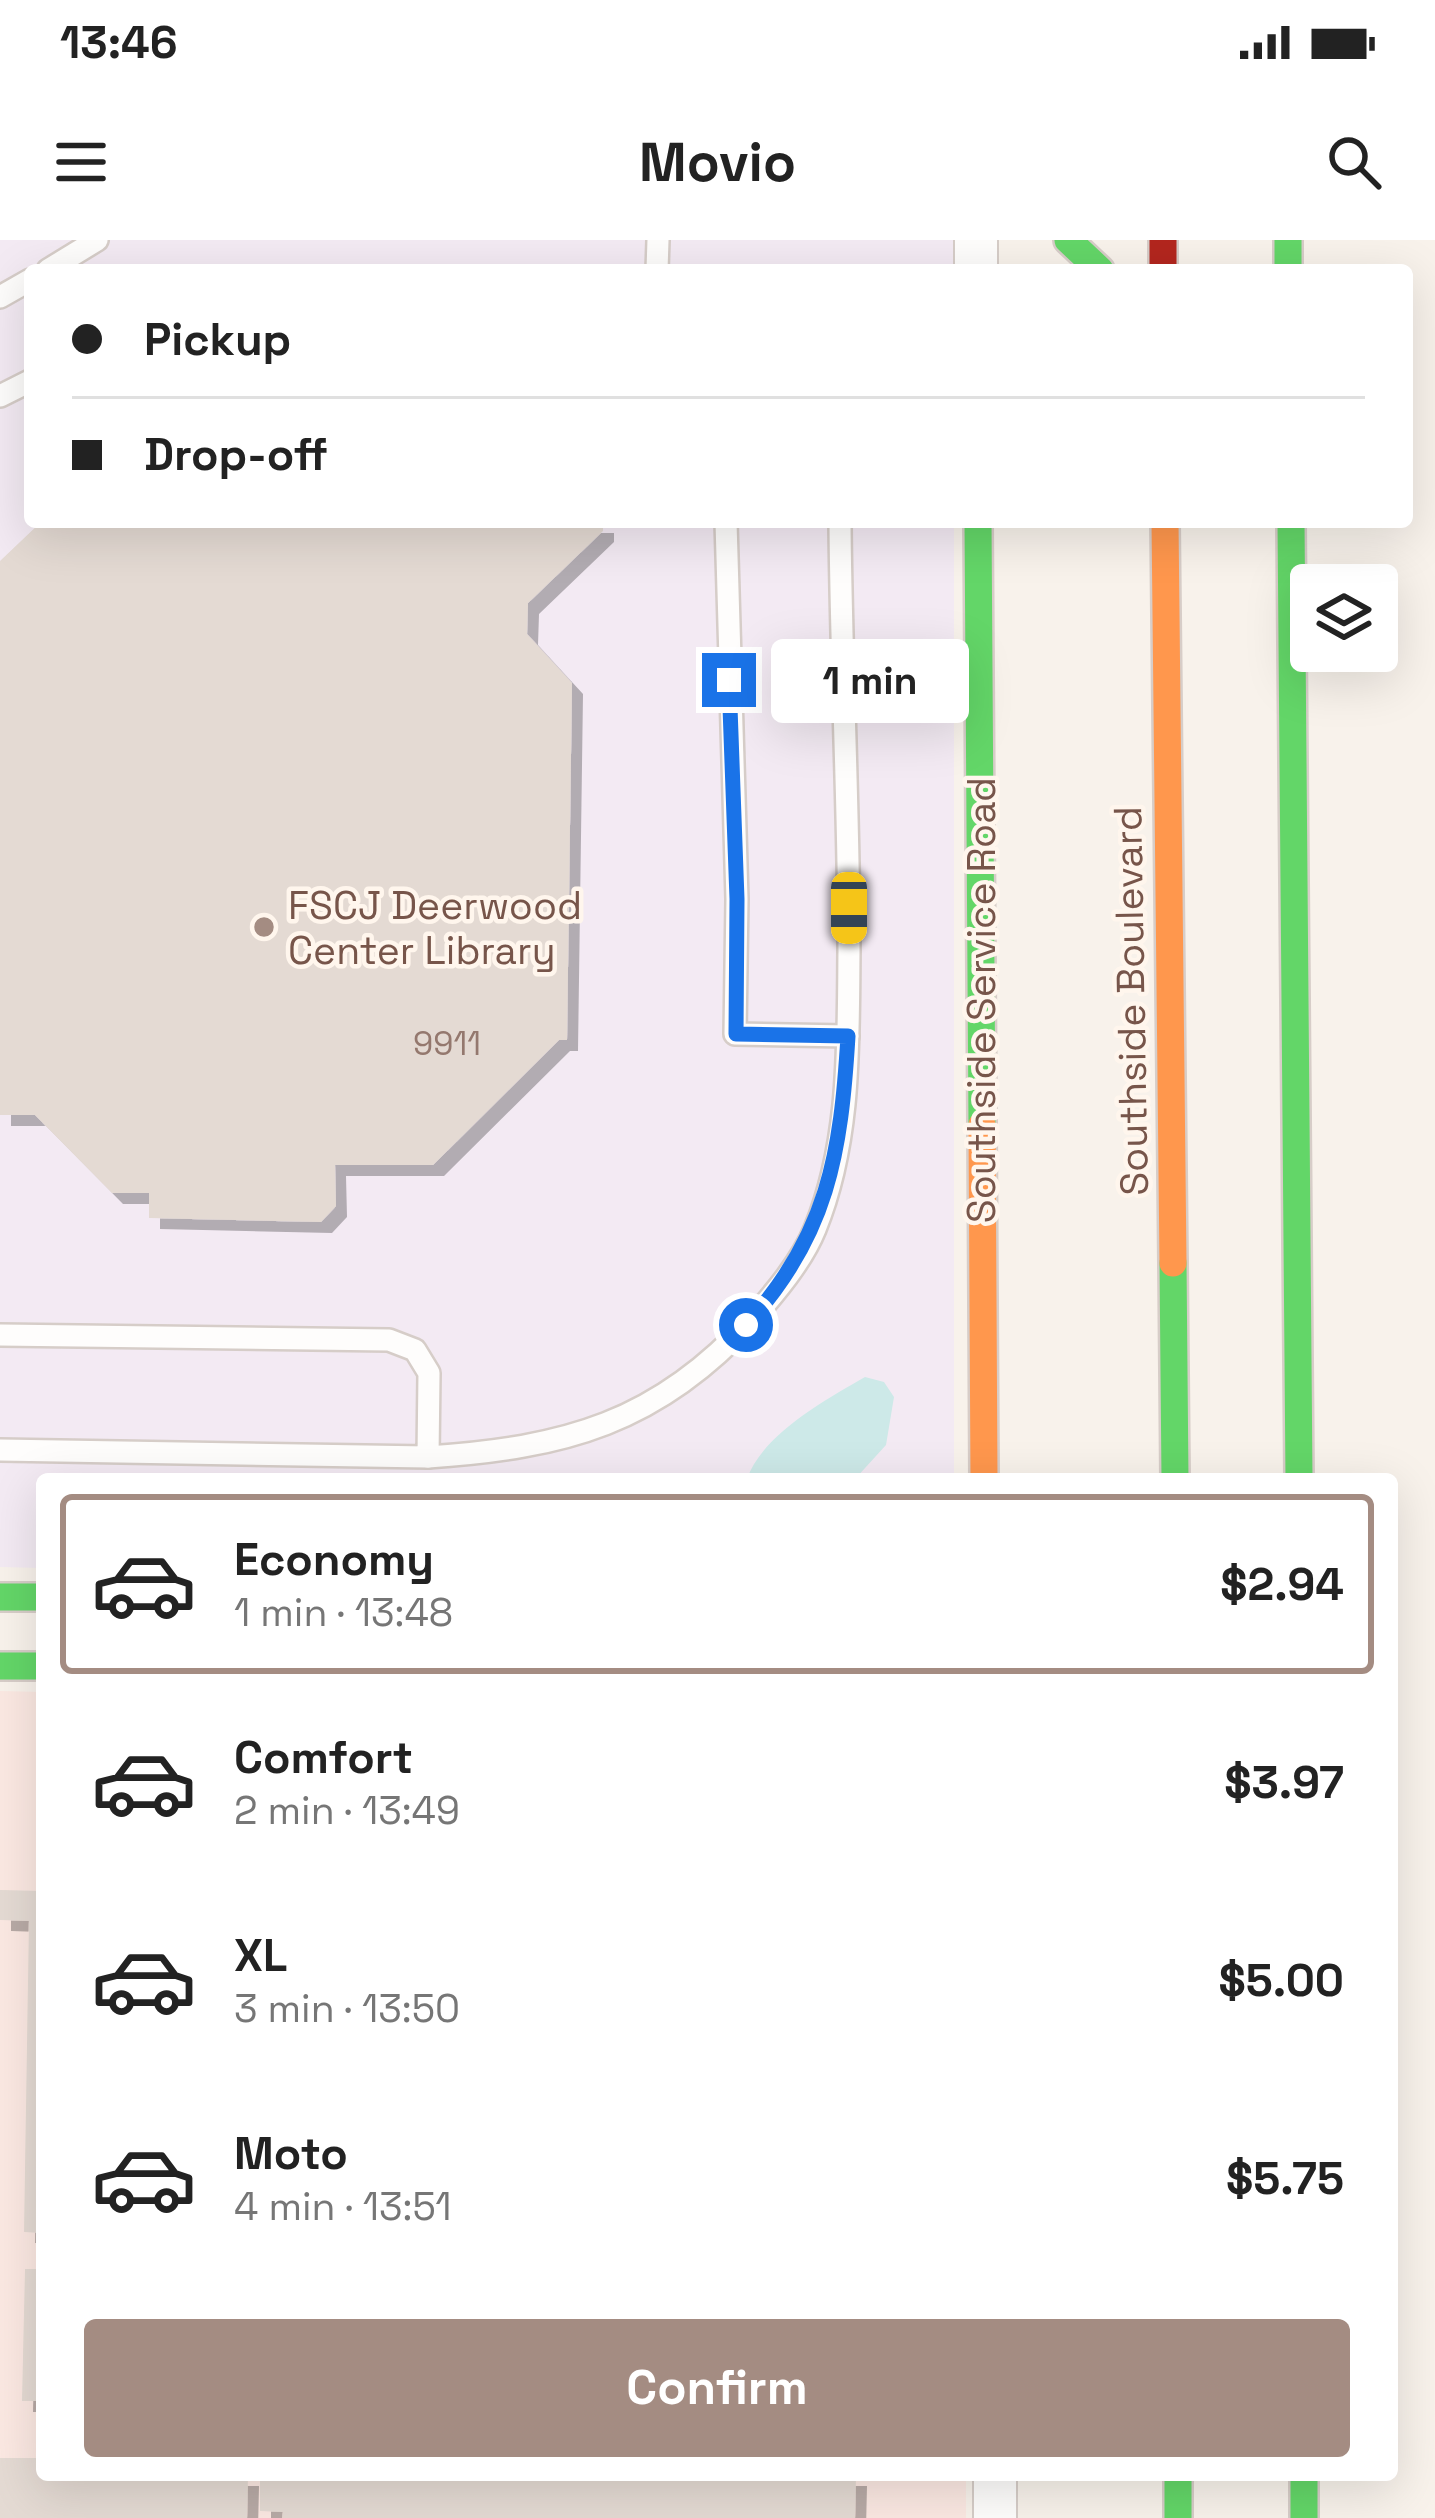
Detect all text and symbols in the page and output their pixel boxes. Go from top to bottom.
text: 13:46 [60,14,178,71]
text: Movio [639,128,796,197]
icon: menu [48,129,114,195]
icon: search [1321,129,1387,195]
text: Pickup [144,311,291,368]
text: Drop-off [144,426,328,483]
map controls [1290,564,1398,672]
button: layers [1290,564,1398,672]
callout: 1 min [771,638,969,722]
route end [702,653,756,707]
text: 1 min [822,656,918,705]
street label: Southside Service Road [957,777,1006,1223]
street label: Southside Boulevard [1103,806,1159,1196]
car [831,872,867,944]
place label: FSCJ Deerwood Center Library [288,881,582,975]
marker: FSCJ Deerwood Center Library [251,914,277,940]
house number: 9911 [413,1023,481,1065]
route start [719,1298,773,1352]
icon: car [90,1530,198,1638]
text: Economy [234,1531,434,1588]
text: $2.94 [1220,1556,1344,1613]
text: 1 min · 13:48 [234,1588,453,1637]
icon: car [90,1728,198,1836]
text: Comfort [234,1729,413,1786]
text: $3.97 [1224,1754,1344,1811]
text: 2 min · 13:49 [234,1786,460,1835]
icon: car [90,1926,198,2034]
text: XL [234,1927,287,1984]
text: $5.00 [1219,1952,1344,2009]
text: 3 min · 13:50 [234,1984,460,2033]
icon: car [90,2124,198,2232]
text: Moto [234,2125,348,2182]
text: $5.75 [1226,2150,1344,2207]
text: 4 min · 13:51 [234,2182,452,2231]
button: Confirm [84,2319,1350,2457]

